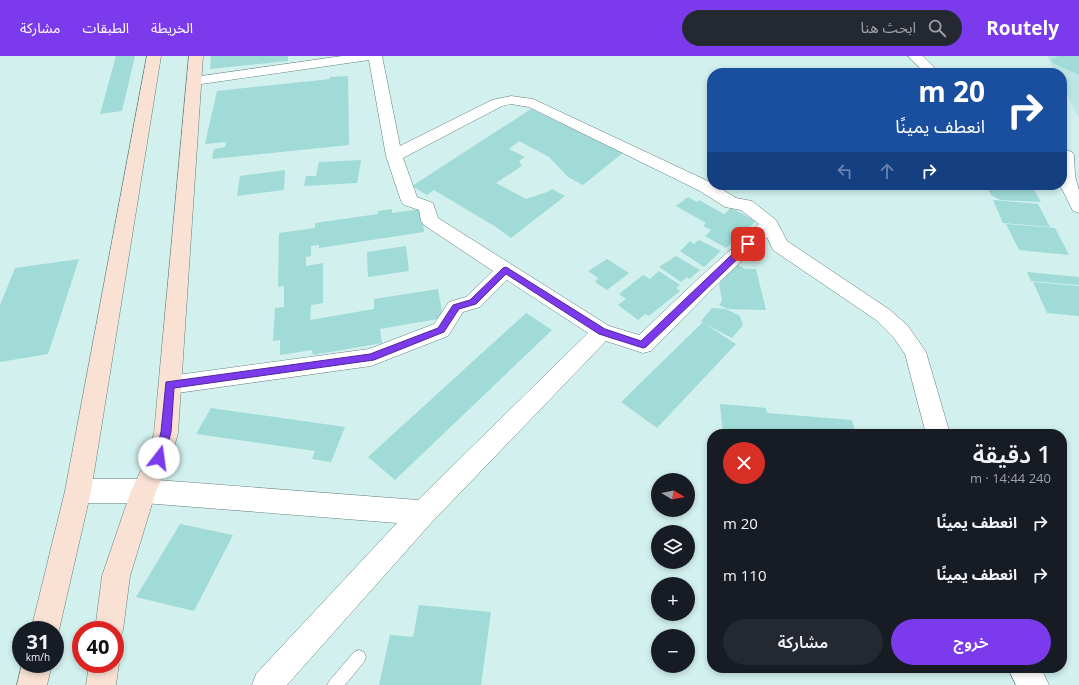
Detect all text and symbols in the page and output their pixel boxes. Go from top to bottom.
search box [682,10,962,46]
text: Routely [986,15,1059,41]
text: ابحث هنا [861,17,916,37]
icon: search [926,17,948,39]
text: مشاركة [20,18,60,37]
text: الطبقات [82,18,129,37]
text: الخريطة [151,18,193,37]
text: 20 m [918,72,985,110]
icon: right [999,84,1051,136]
text: انعطف يمينًا [895,114,985,138]
icon: left [834,160,856,182]
icon: ahead [876,160,898,182]
icon: right [918,160,940,182]
pin [731,227,765,261]
icon: arrive [737,233,759,255]
position arrow [138,437,180,479]
text: 1 دقيقة [973,437,1051,470]
button: close [723,442,765,484]
text: 240 m · 14:44 [970,469,1051,487]
north arrow [651,473,695,517]
map controls [651,473,695,673]
text: انعطف يمينًا [936,512,1017,532]
icon: right [1029,512,1051,534]
text: 20 m [723,513,758,533]
button: layers [651,525,695,569]
text: انعطف يمينًا [936,564,1017,584]
icon: right [1029,564,1051,586]
text: 110 m [723,565,767,585]
button: + [651,577,695,621]
button: مشاركة [723,619,883,665]
button: خروج [891,619,1051,665]
speed limit sign: 40 [72,621,124,673]
text: 31 [27,628,49,655]
button: − [651,629,695,673]
text: km/h [26,650,50,664]

